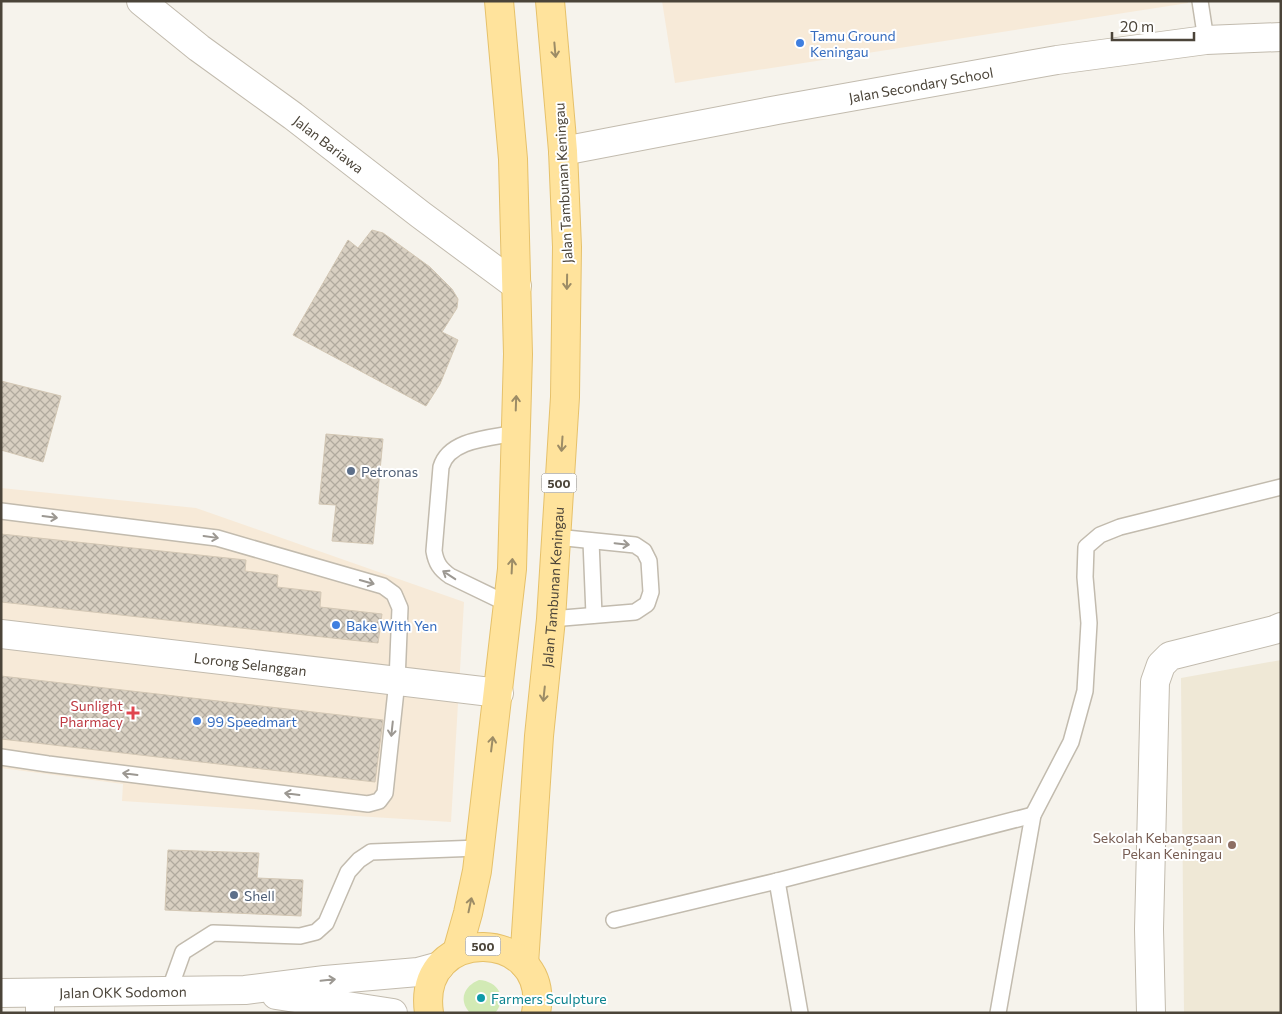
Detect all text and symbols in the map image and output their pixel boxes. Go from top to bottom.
scale bar [1112,10,1194,42]
text: 20 m [1120,17,1154,35]
place label: Tamu Ground Keningau [810,27,896,60]
marker: Tamu Ground Keningau [794,37,806,49]
one-way arrow [550,41,560,57]
street label: Jalan Secondary School [847,63,994,106]
street label: Jalan Tambunan Keningau [550,102,576,264]
street label: Jalan Bariawa [290,111,367,176]
one-way arrow [562,274,572,290]
one-way arrow [512,395,521,411]
one-way arrow [557,436,566,452]
place label: Petronas [361,463,418,480]
marker: Petronas [345,465,357,477]
road number: 500 [542,473,576,492]
street label: Jalan Tambunan Keningau [538,506,567,668]
one-way arrow [41,512,57,522]
one-way arrow [203,532,219,542]
one-way arrow [614,539,630,549]
one-way arrow [507,558,516,574]
one-way arrow [442,569,456,579]
one-way arrow [359,577,375,587]
place label: Bake With Yen [346,617,437,634]
marker: Bake With Yen [330,619,342,631]
street label: Lorong Selanggan [193,648,308,679]
one-way arrow [539,685,549,701]
place label: Sunlight Pharmacy [60,697,123,730]
marker: Sunlight Pharmacy [127,707,139,719]
place label: 99 Speedmart [207,713,297,730]
marker: 99 Speedmart [191,715,203,727]
one-way arrow [387,721,397,737]
one-way arrow [487,737,497,753]
one-way arrow [123,769,139,779]
one-way arrow [284,789,300,799]
place label: Sekolah Kebangsaan Pekan Keningau [1093,829,1222,862]
marker: Sekolah Kebangsaan Pekan Keningau [1226,839,1238,851]
place label: Shell [244,887,275,904]
marker: Shell [228,889,240,901]
one-way arrow [466,898,475,914]
road number: 500 [466,936,500,956]
one-way arrow [319,975,335,985]
street label: Jalan OKK Sodomon [59,982,187,1001]
place label: Farmers Sculpture [491,990,607,1007]
marker: Farmers Sculpture [475,992,487,1004]

